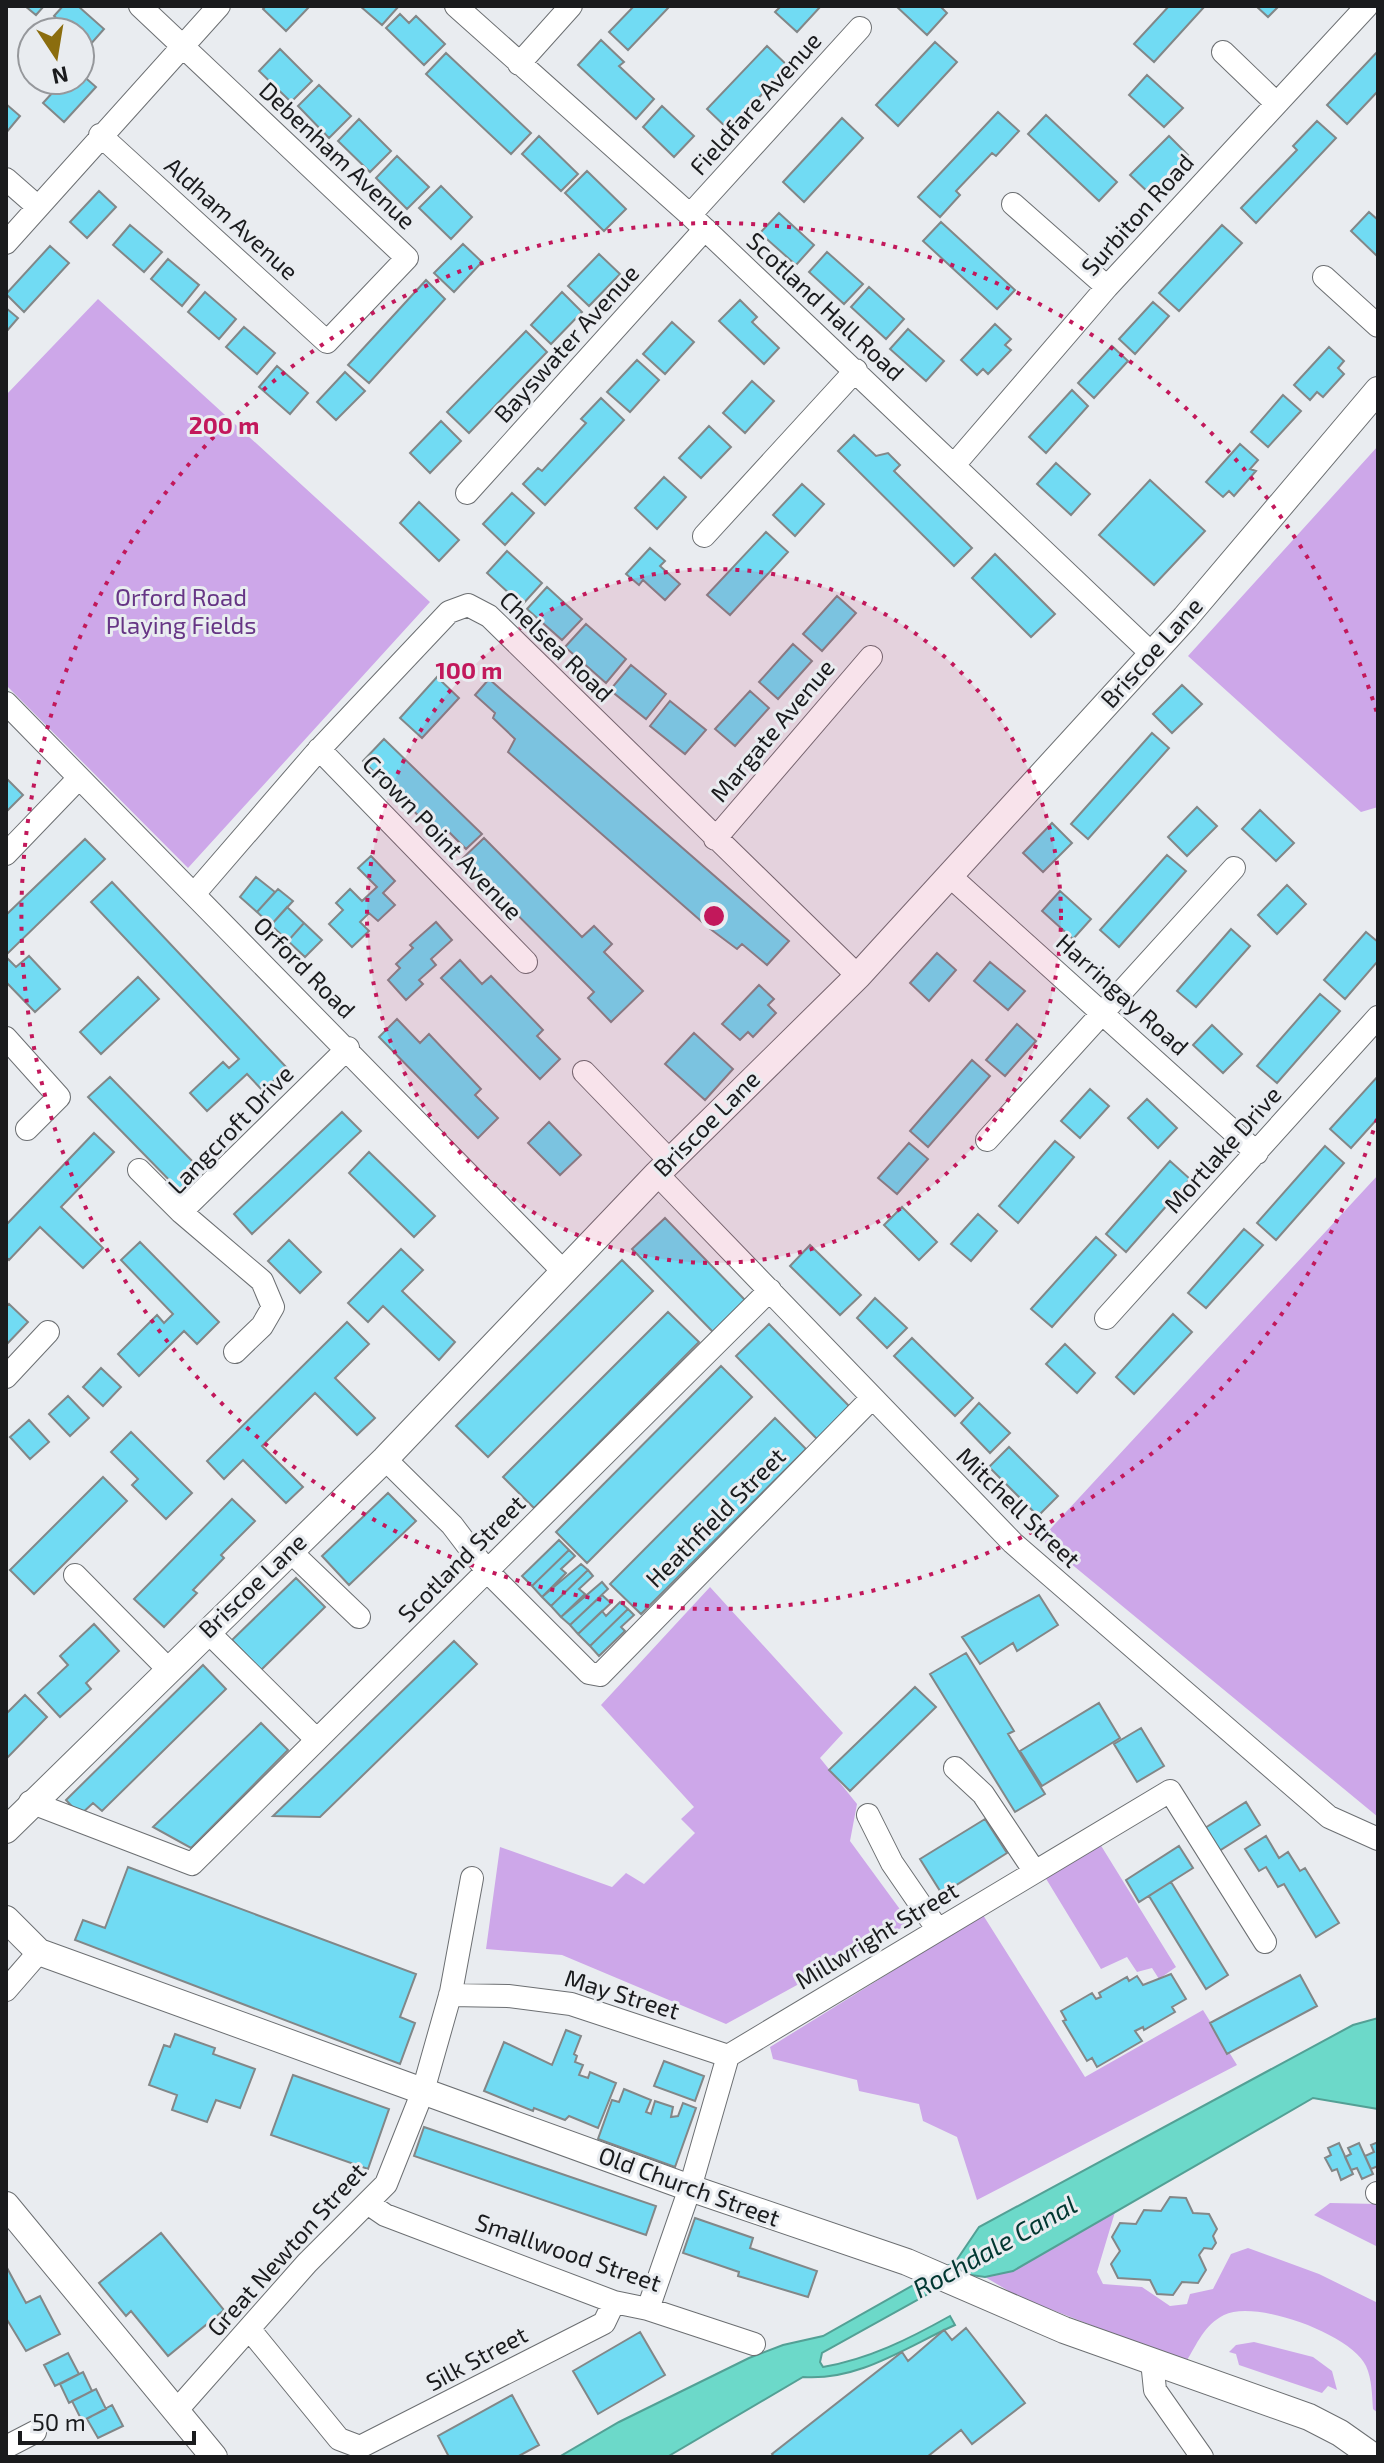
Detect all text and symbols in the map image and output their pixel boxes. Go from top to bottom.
north arrow [16,16,96,96]
street label: Fieldfare Avenue [683,26,827,180]
text: N [50,62,71,91]
street label: Debenham Avenue [254,75,422,235]
street label: Surbiton Road [1075,147,1199,281]
street label: Aldham Avenue [159,151,305,285]
street label: Scotland Hall Road [741,226,911,386]
street label: Bayswater Avenue [487,258,644,428]
text: 200 m [189,410,259,439]
park label: Orford Road Playing Fields [106,582,256,639]
street label: Chelsea Road [494,585,620,707]
street label: Briscoe Lane [1094,591,1208,713]
street label: Margate Avenue [704,653,840,807]
text: 100 m [436,655,502,684]
street label: Crown Point Avenue [357,749,529,925]
centre of rings [700,902,728,930]
street label: Orford Road [248,910,362,1024]
street label: Harringay Road [1051,927,1195,1061]
street label: Langcroft Drive [161,1058,299,1199]
street label: Briscoe Lane [647,1064,765,1182]
street label: Mortlake Drive [1157,1080,1286,1218]
street label: Heathfield Street [639,1441,791,1593]
street label: Mitchell Street [951,1441,1087,1573]
street label: Scotland Street [391,1488,531,1628]
street label: Briscoe Lane [192,1526,312,1643]
street label: Millwright Street [790,1875,963,1995]
street label: May Street [562,1962,683,2025]
street label: Old Church Street [595,2139,784,2232]
street label: Great Newton Street [200,2156,371,2342]
water label: Rochdale Canal [907,2188,1082,2303]
street label: Smallwood Street [472,2206,665,2297]
street label: Silk Street [421,2319,532,2396]
scale bar [20,2395,194,2445]
text: 50 m [32,2407,86,2436]

